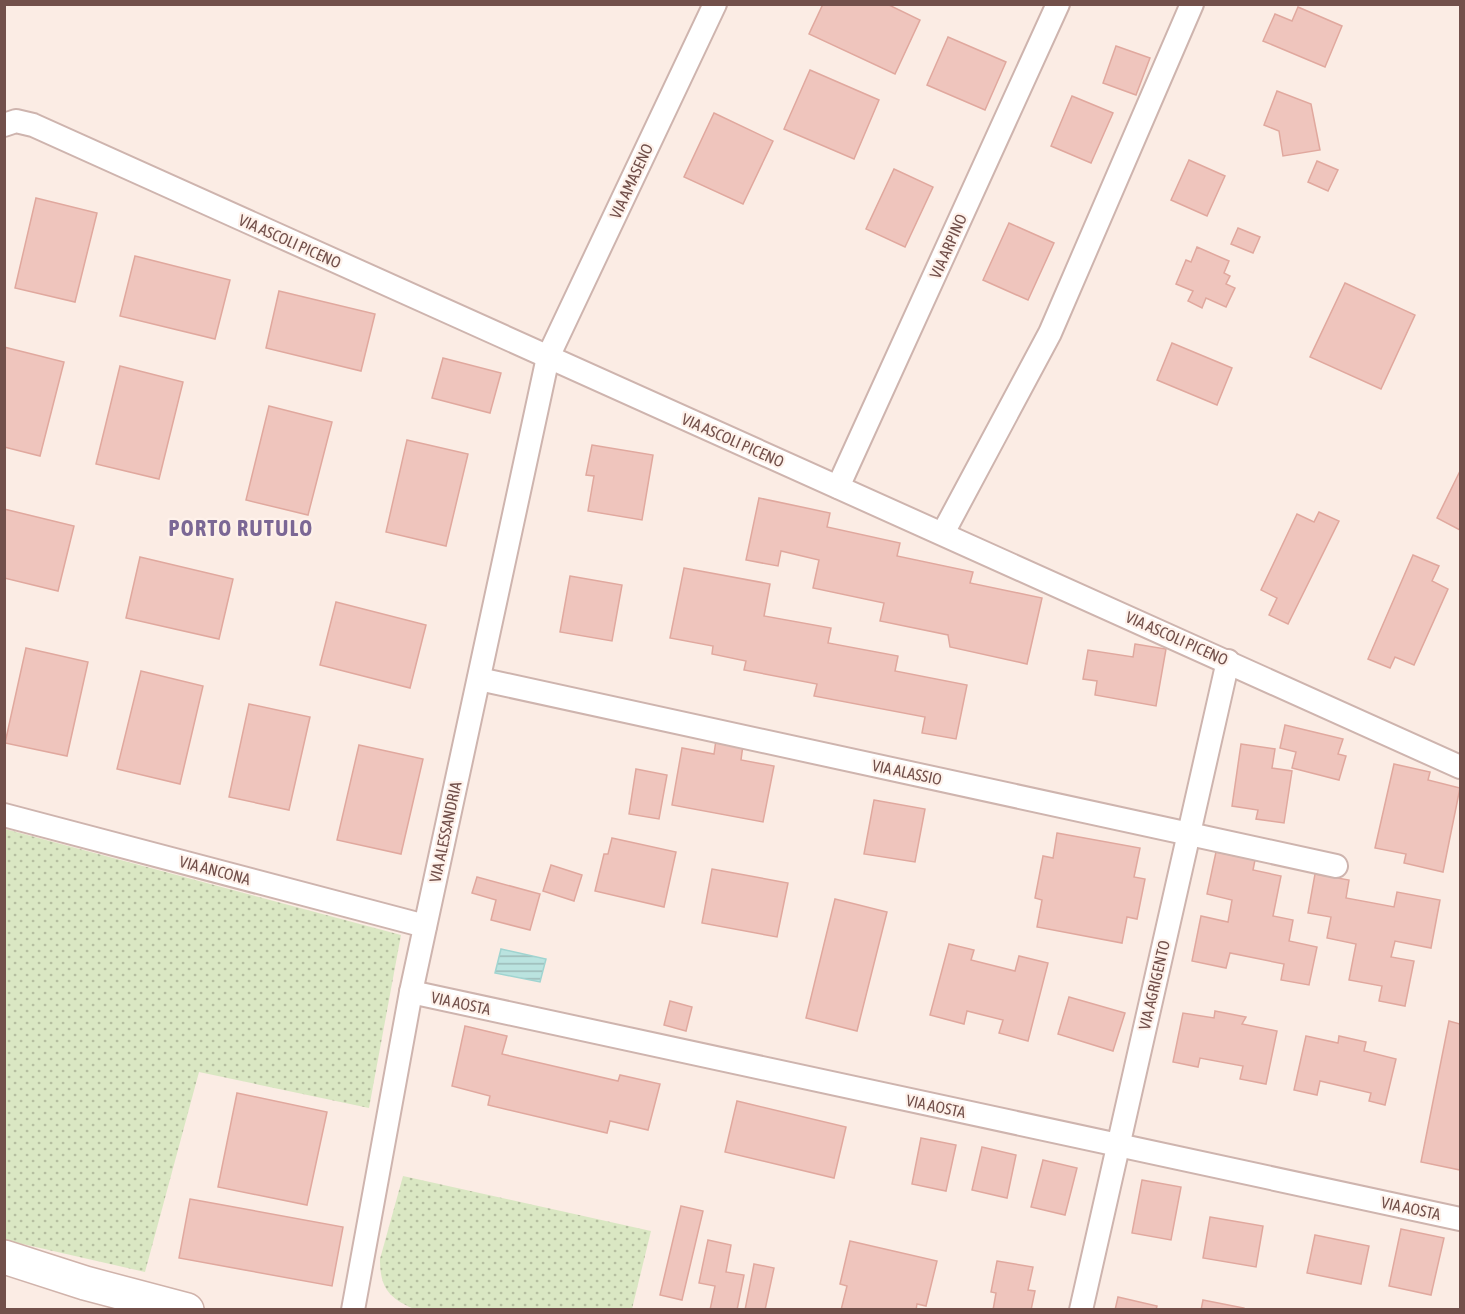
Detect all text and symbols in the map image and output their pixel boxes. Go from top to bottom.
street label: VIA AMASENO [606,141,656,221]
street label: VIA ASCOLI PICENO [236,210,344,272]
street label: VIA ARPINO [926,211,970,281]
street label: VIA ASCOLI PICENO [679,409,787,471]
district label: PORTO RUTULO [168,515,314,541]
street label: VIA ASCOLI PICENO [1123,607,1231,669]
street label: VIA ALASSIO [871,756,943,788]
street label: VIA ALESSANDRIA [426,780,464,884]
street label: VIA ANCONA [178,852,253,888]
street label: VIA AGRIGENTO [1135,939,1173,1031]
street label: VIA AOSTA [430,988,492,1018]
street label: VIA AOSTA [905,1091,967,1121]
street label: VIA AOSTA [1380,1193,1442,1223]

